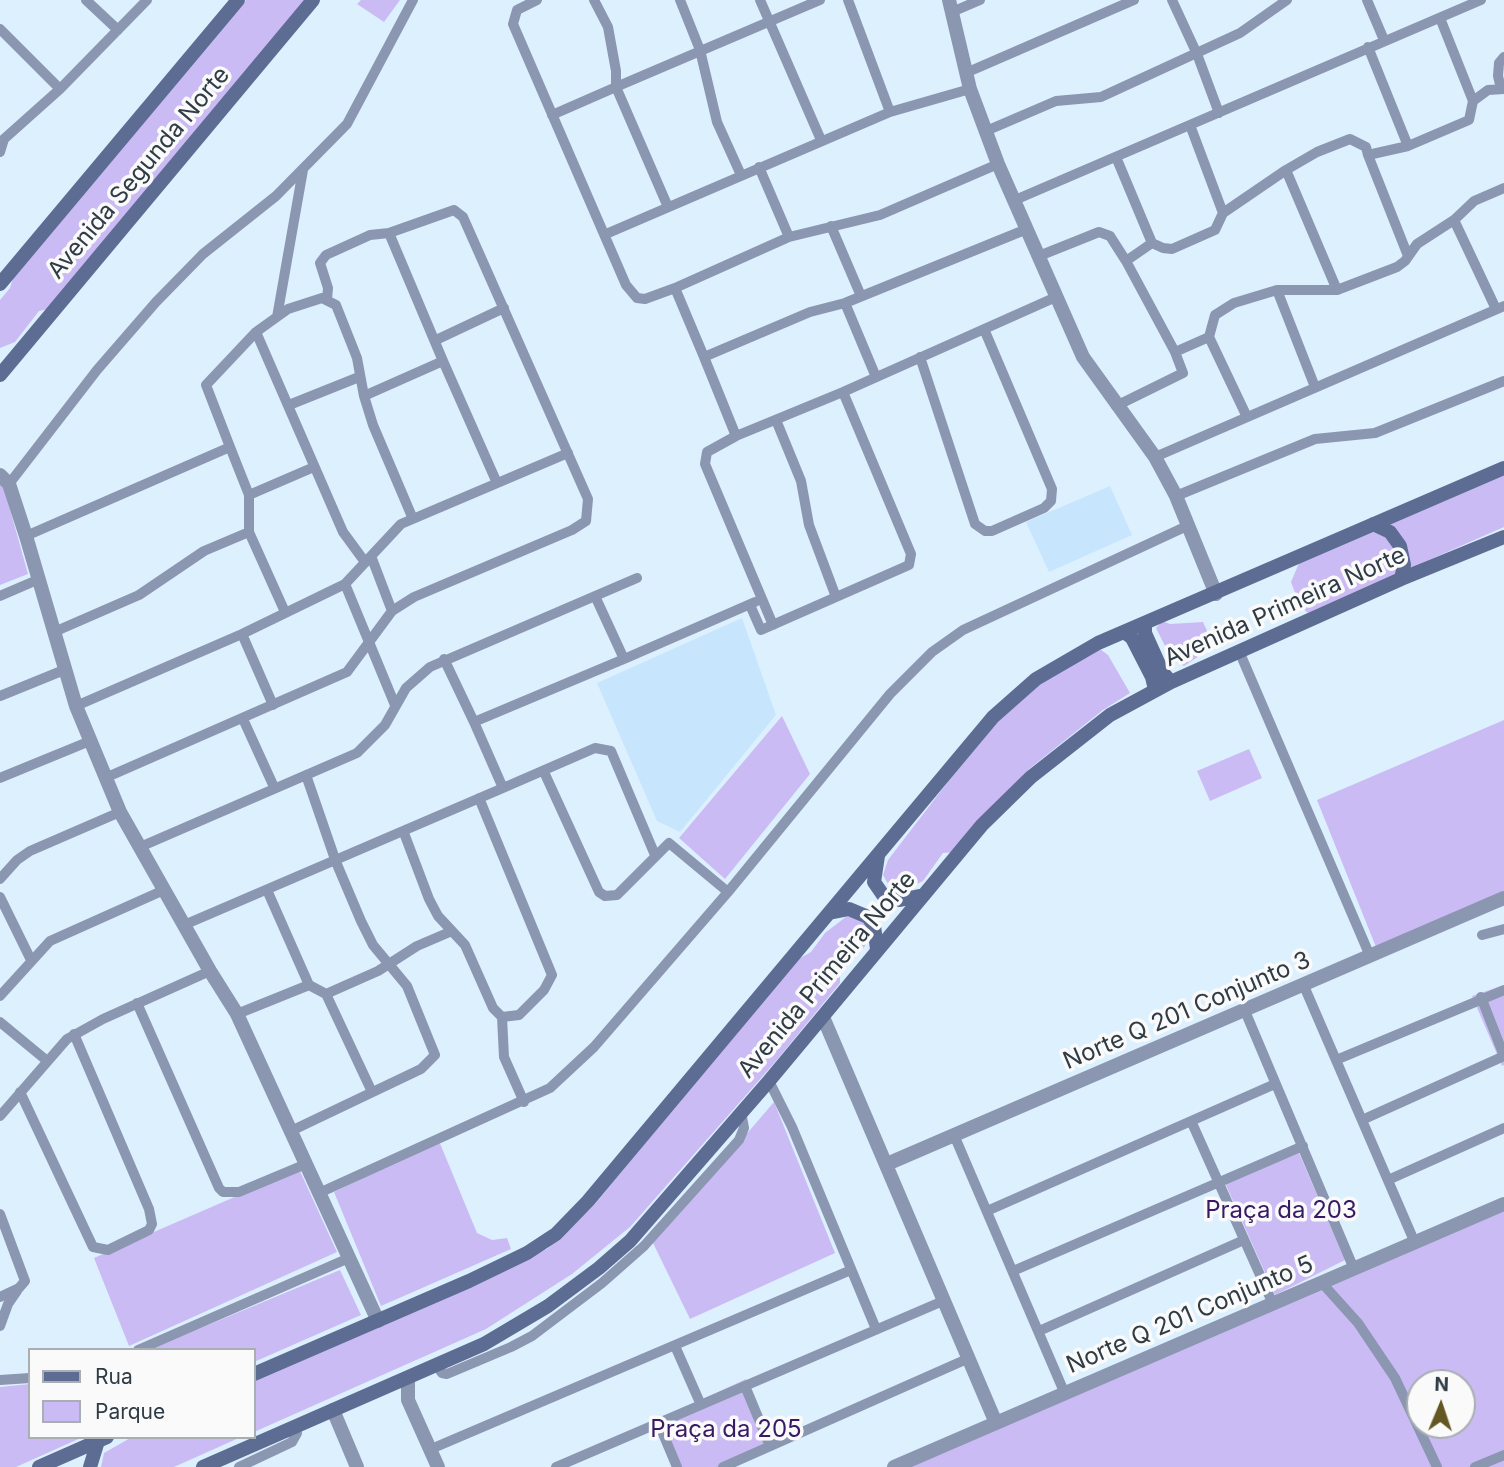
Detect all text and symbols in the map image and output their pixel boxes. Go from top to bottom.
street label: Avenida Segunda Norte [42,61,236,285]
street label: Avenida Primeira Norte [1160,541,1410,673]
street label: Avenida Primeira Norte [732,866,922,1084]
street label: Norte Q 201 Conjunto 3 [1059,946,1315,1076]
park label: Praça da 203 [1205,1197,1357,1225]
street label: Norte Q 201 Conjunto 5 [1062,1250,1318,1380]
legend [28,1348,256,1439]
text: Rua [95,1364,133,1389]
north arrow [1406,1369,1476,1439]
text: N [1434,1373,1449,1396]
text: Parque [95,1399,165,1424]
park label: Praça da 205 [650,1416,802,1444]

